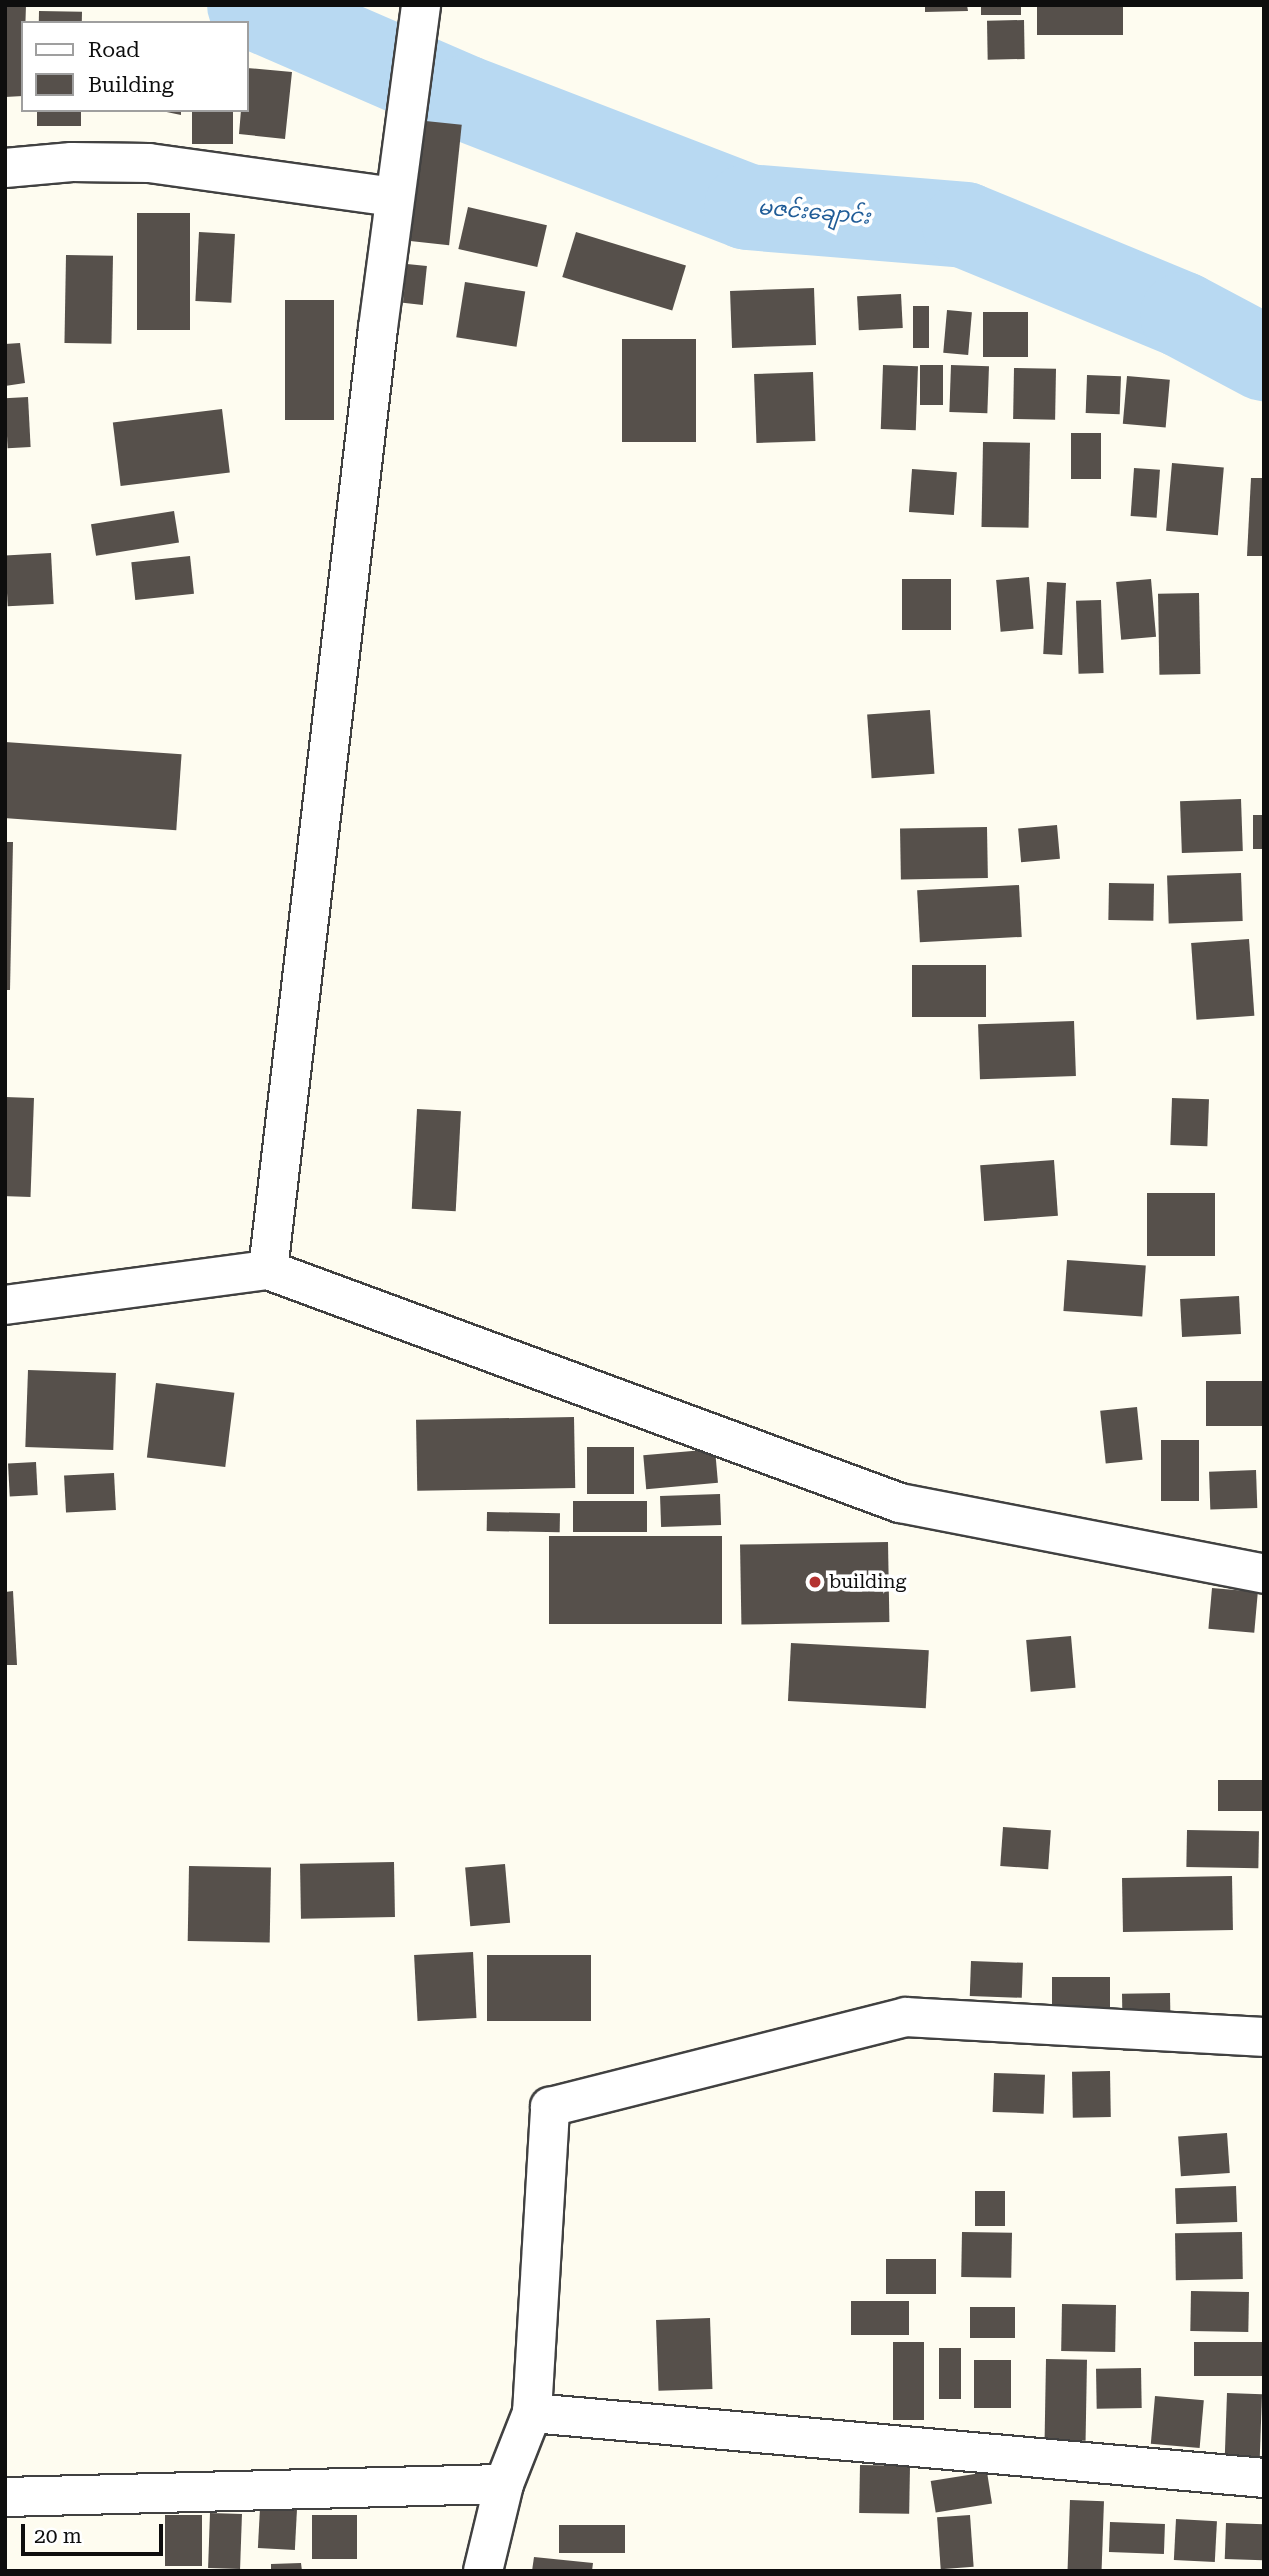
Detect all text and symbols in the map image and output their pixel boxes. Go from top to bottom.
legend [21,21,248,112]
text: Road [88,38,140,62]
text: Building [88,73,174,97]
water label: မဇင်းချောင်း [757,195,871,229]
place label: building [829,1571,906,1593]
marker: building [807,1574,823,1590]
scale bar [24,2510,166,2554]
text: 20 m [34,2524,82,2548]

